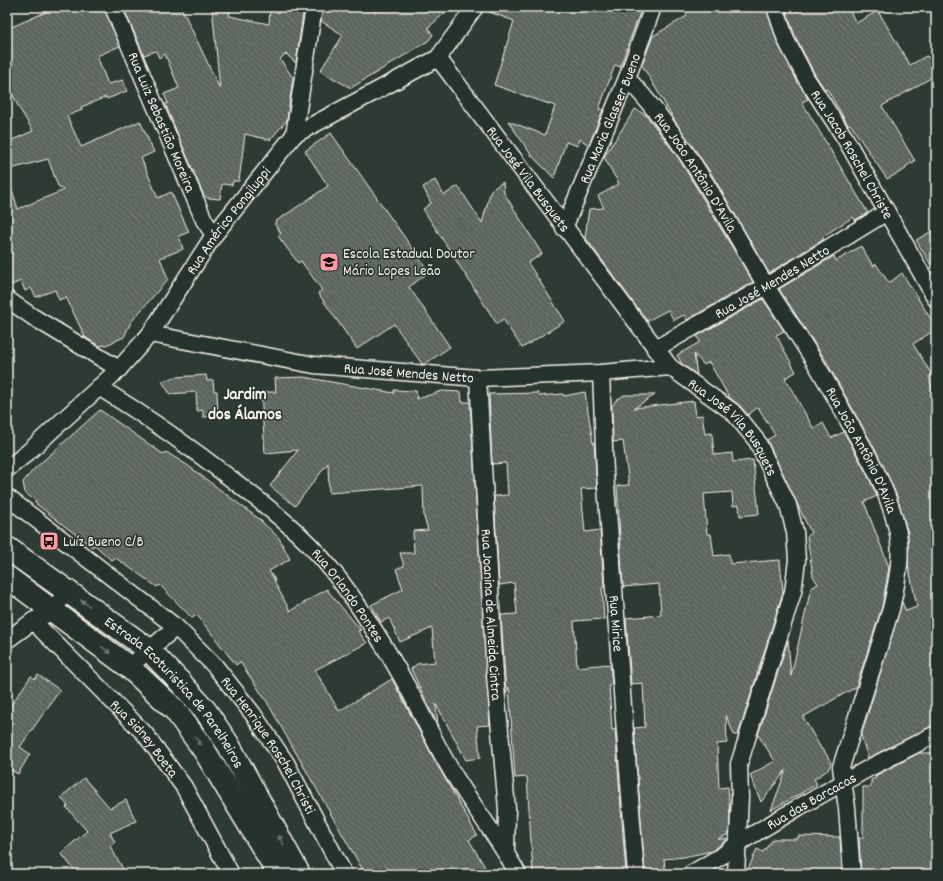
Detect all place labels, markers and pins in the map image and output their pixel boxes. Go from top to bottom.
place label: Escola Estadual Doutor Mário Lopes Leão [343,244,475,283]
school or university icon: Escola Estadual Doutor Mário Lopes Leão [318,251,340,273]
bus stop icon: Luíz Bueno C/B [38,530,60,552]
place label: Luíz Bueno C/B [63,532,144,554]

